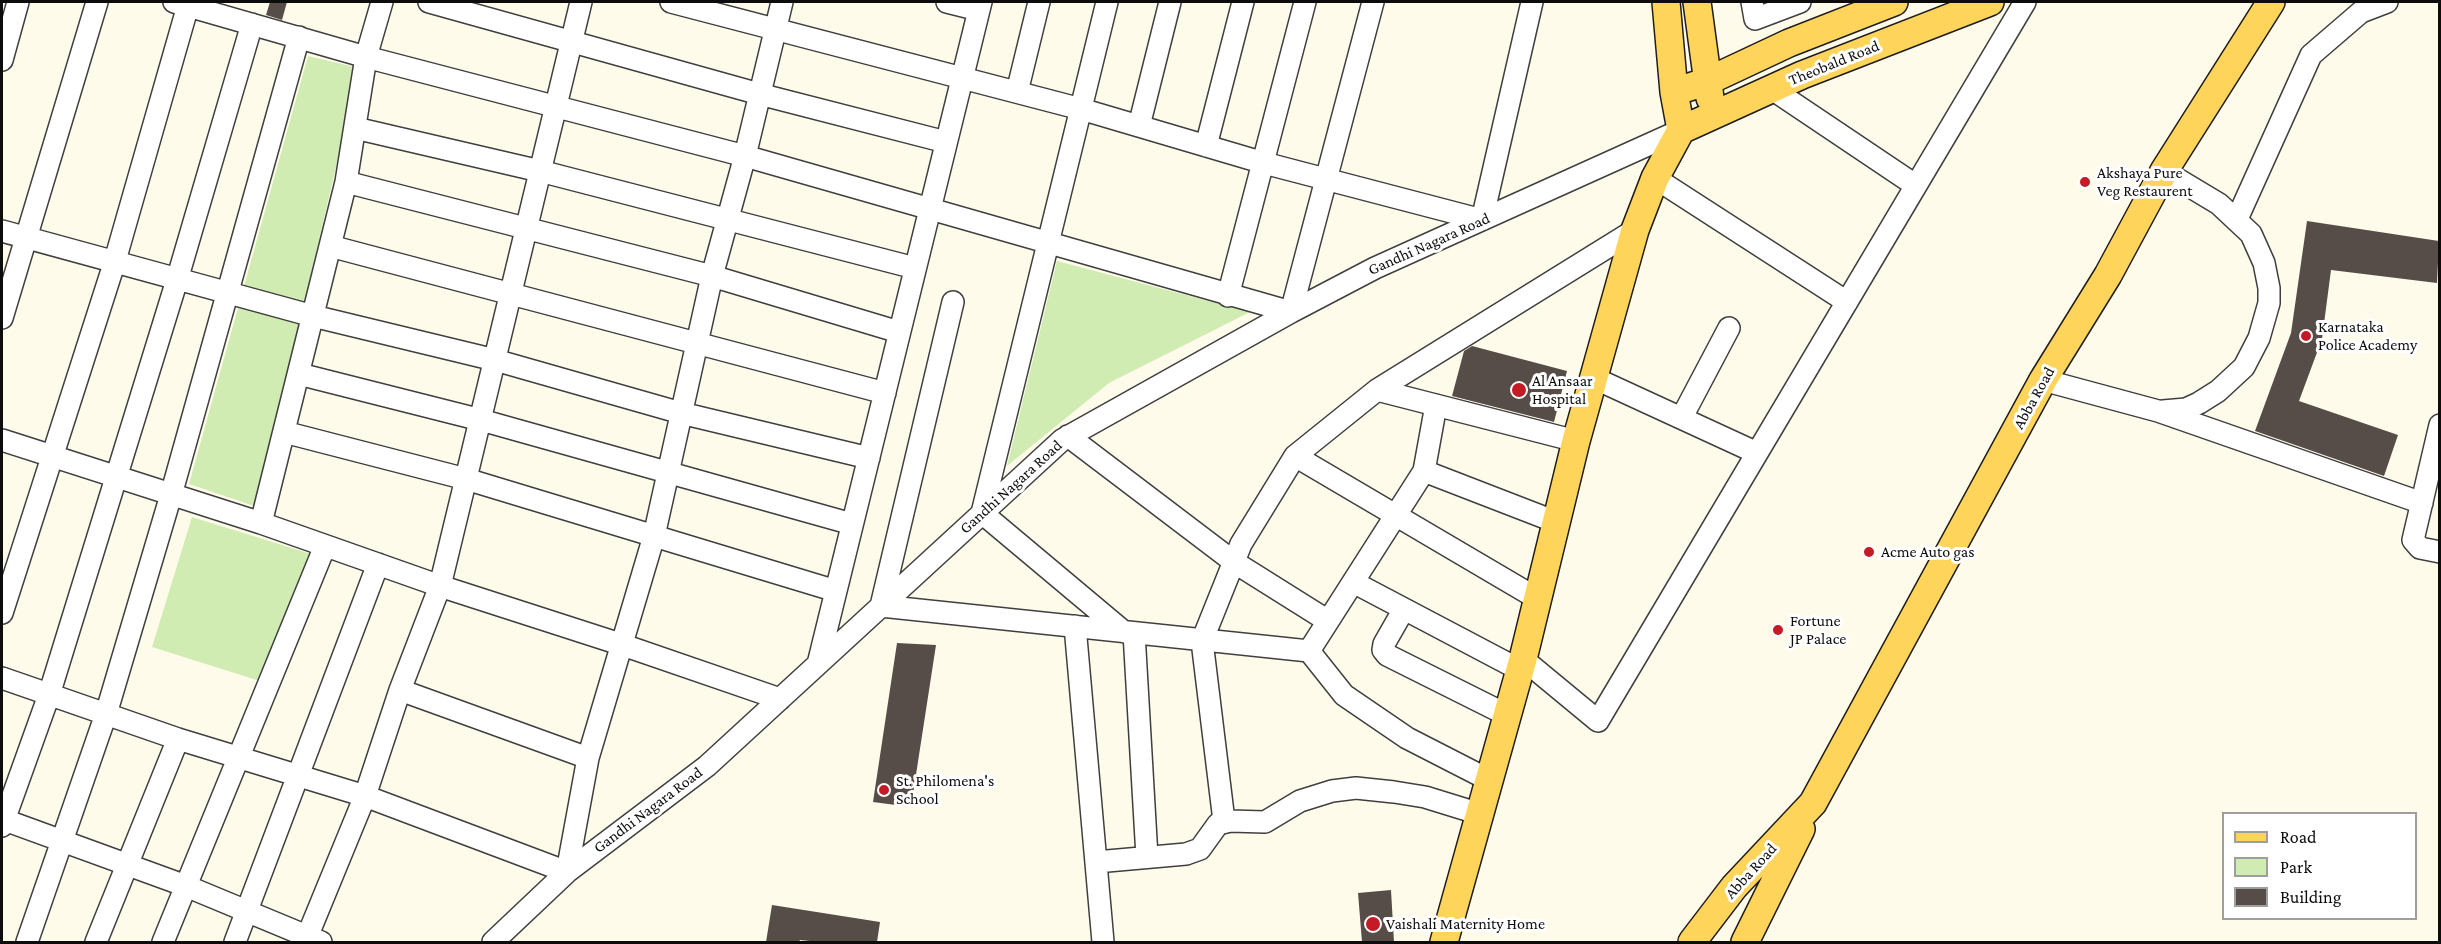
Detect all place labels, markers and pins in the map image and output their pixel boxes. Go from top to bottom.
place label: Akshaya Pure Veg Restaurent [2097,163,2193,201]
marker: Akshaya Pure Veg Restaurent [2078,175,2092,189]
place label: Karnataka Police Academy [2318,317,2417,355]
marker: Karnataka Police Academy [2299,329,2313,343]
place label: Al Ansaar Hospital [1532,371,1593,409]
marker: Al Ansaar Hospital [1510,381,1528,399]
place label: Acme Auto gas [1881,542,1975,562]
marker: Acme Auto gas [1862,545,1876,559]
place label: Fortune JP Palace [1790,611,1846,649]
marker: Fortune JP Palace [1771,623,1785,637]
place label: St. Philomena's School [896,771,994,809]
marker: St. Philomena's School [877,783,891,797]
place label: Vaishali Maternity Home [1386,914,1545,934]
marker: Vaishali Maternity Home [1364,915,1382,933]

